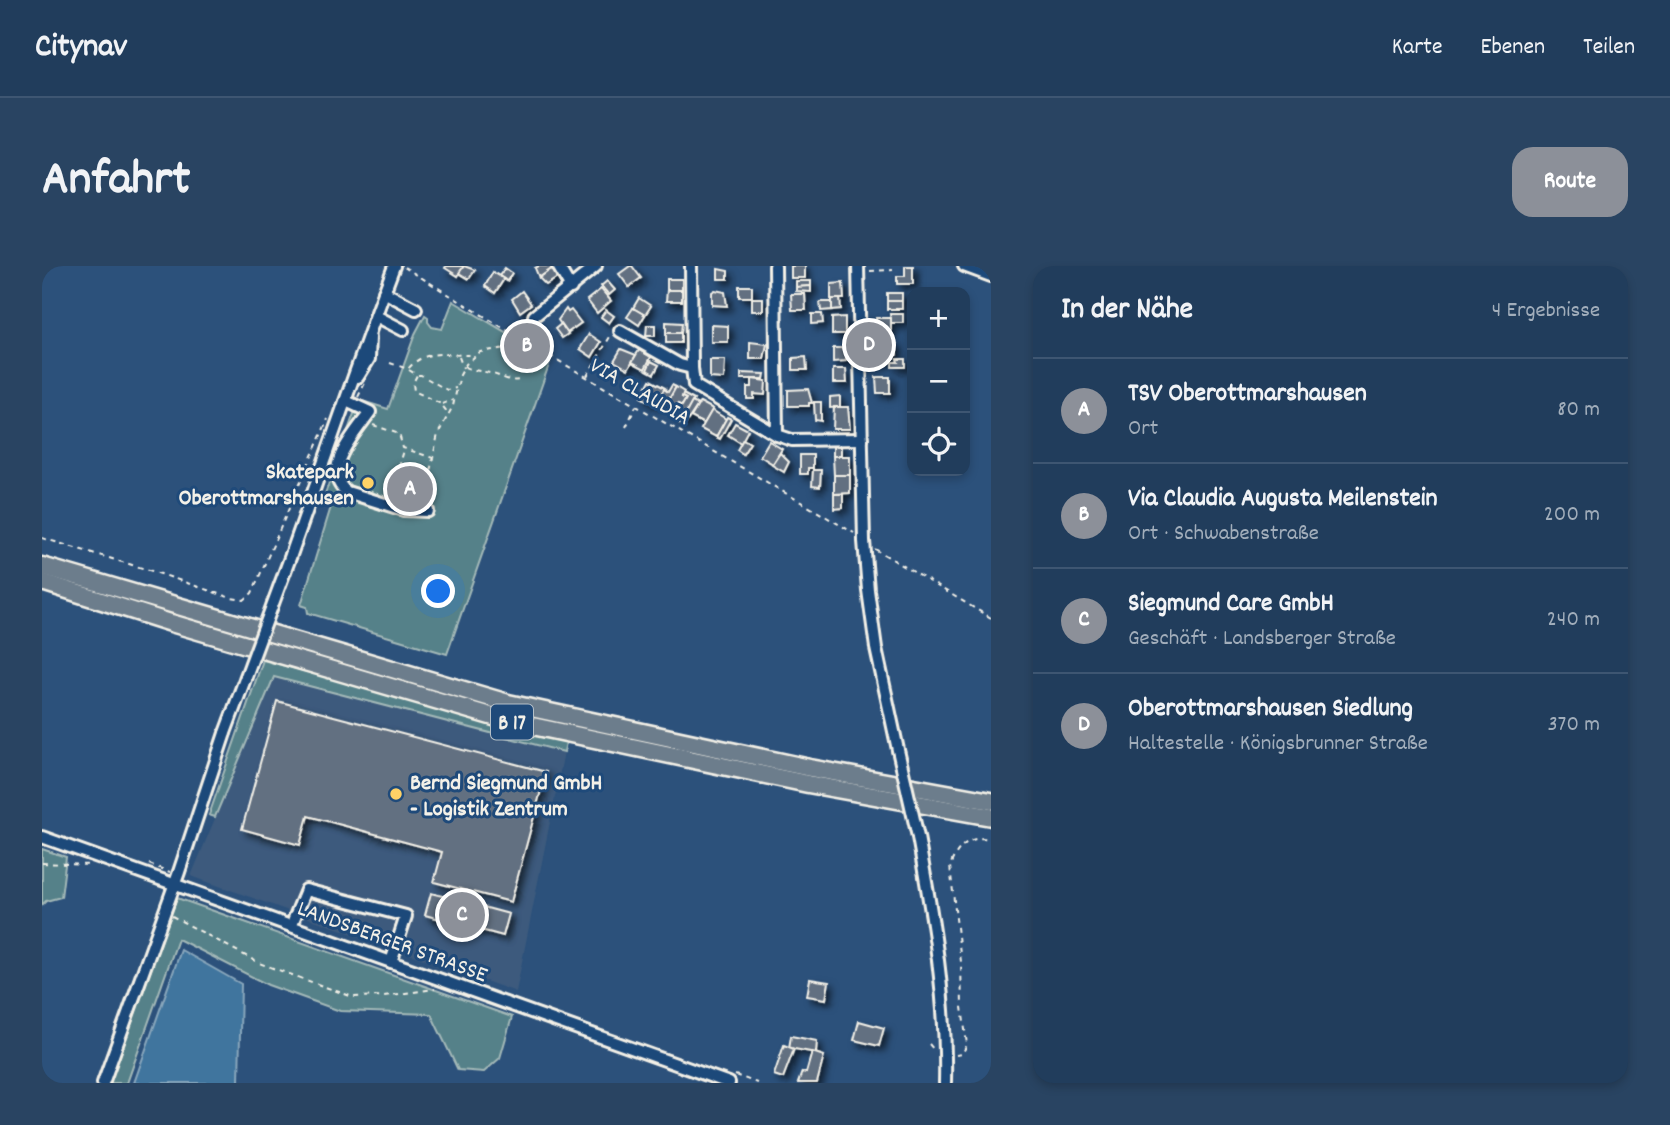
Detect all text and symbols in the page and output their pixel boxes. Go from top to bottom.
text: Citynav [35,25,127,72]
text: Karte [1392,31,1442,65]
text: Ebenen [1480,31,1545,65]
text: Teilen [1583,31,1635,65]
text: Anfahrt [42,147,190,217]
button: Route [1512,147,1628,217]
map controls [907,287,970,476]
button: + [907,287,970,350]
text: In der Nähe [1061,290,1193,333]
text: 4 Ergebnisse [1492,295,1600,328]
pin: D [846,319,892,371]
pin: B [504,320,550,372]
button: − [907,350,970,413]
street label: VIA CLAUDIA [583,351,696,435]
text: TSV Oberottmarshausen [1128,376,1367,413]
text: A [1078,394,1090,427]
text: 80 m [1557,394,1600,427]
button: locate [907,413,970,476]
text: Ort [1128,413,1158,446]
place label: Skatepark Oberottmarshausen [179,457,355,516]
pin: A [387,463,433,515]
marker: Skatepark Oberottmarshausen [360,475,376,491]
text: Via Claudia Augusta Meilenstein [1128,481,1437,518]
text: B [1079,499,1089,532]
text: 200 m [1544,499,1600,532]
text: Ort · Schwabenstraße [1128,518,1319,551]
your location [421,574,455,608]
text: Siegmund Care GmbH [1128,586,1334,623]
text: C [1078,604,1090,637]
text: 240 m [1547,604,1600,637]
text: Geschäft · Landsberger Straße [1128,623,1396,656]
text: Oberottmarshausen Siedlung [1128,691,1413,728]
road number: B 17 [491,704,533,740]
text: D [1078,709,1090,742]
text: 370 m [1547,709,1600,742]
text: Haltestelle · Königsbrunner Straße [1128,728,1428,761]
place label: Bernd Siegmund GmbH - Logistik Zentrum [410,768,602,827]
marker: Bernd Siegmund GmbH - Logistik Zentrum [388,786,404,802]
pin: C [439,889,485,941]
street label: LANDSBERGER STRASSE [292,894,492,993]

